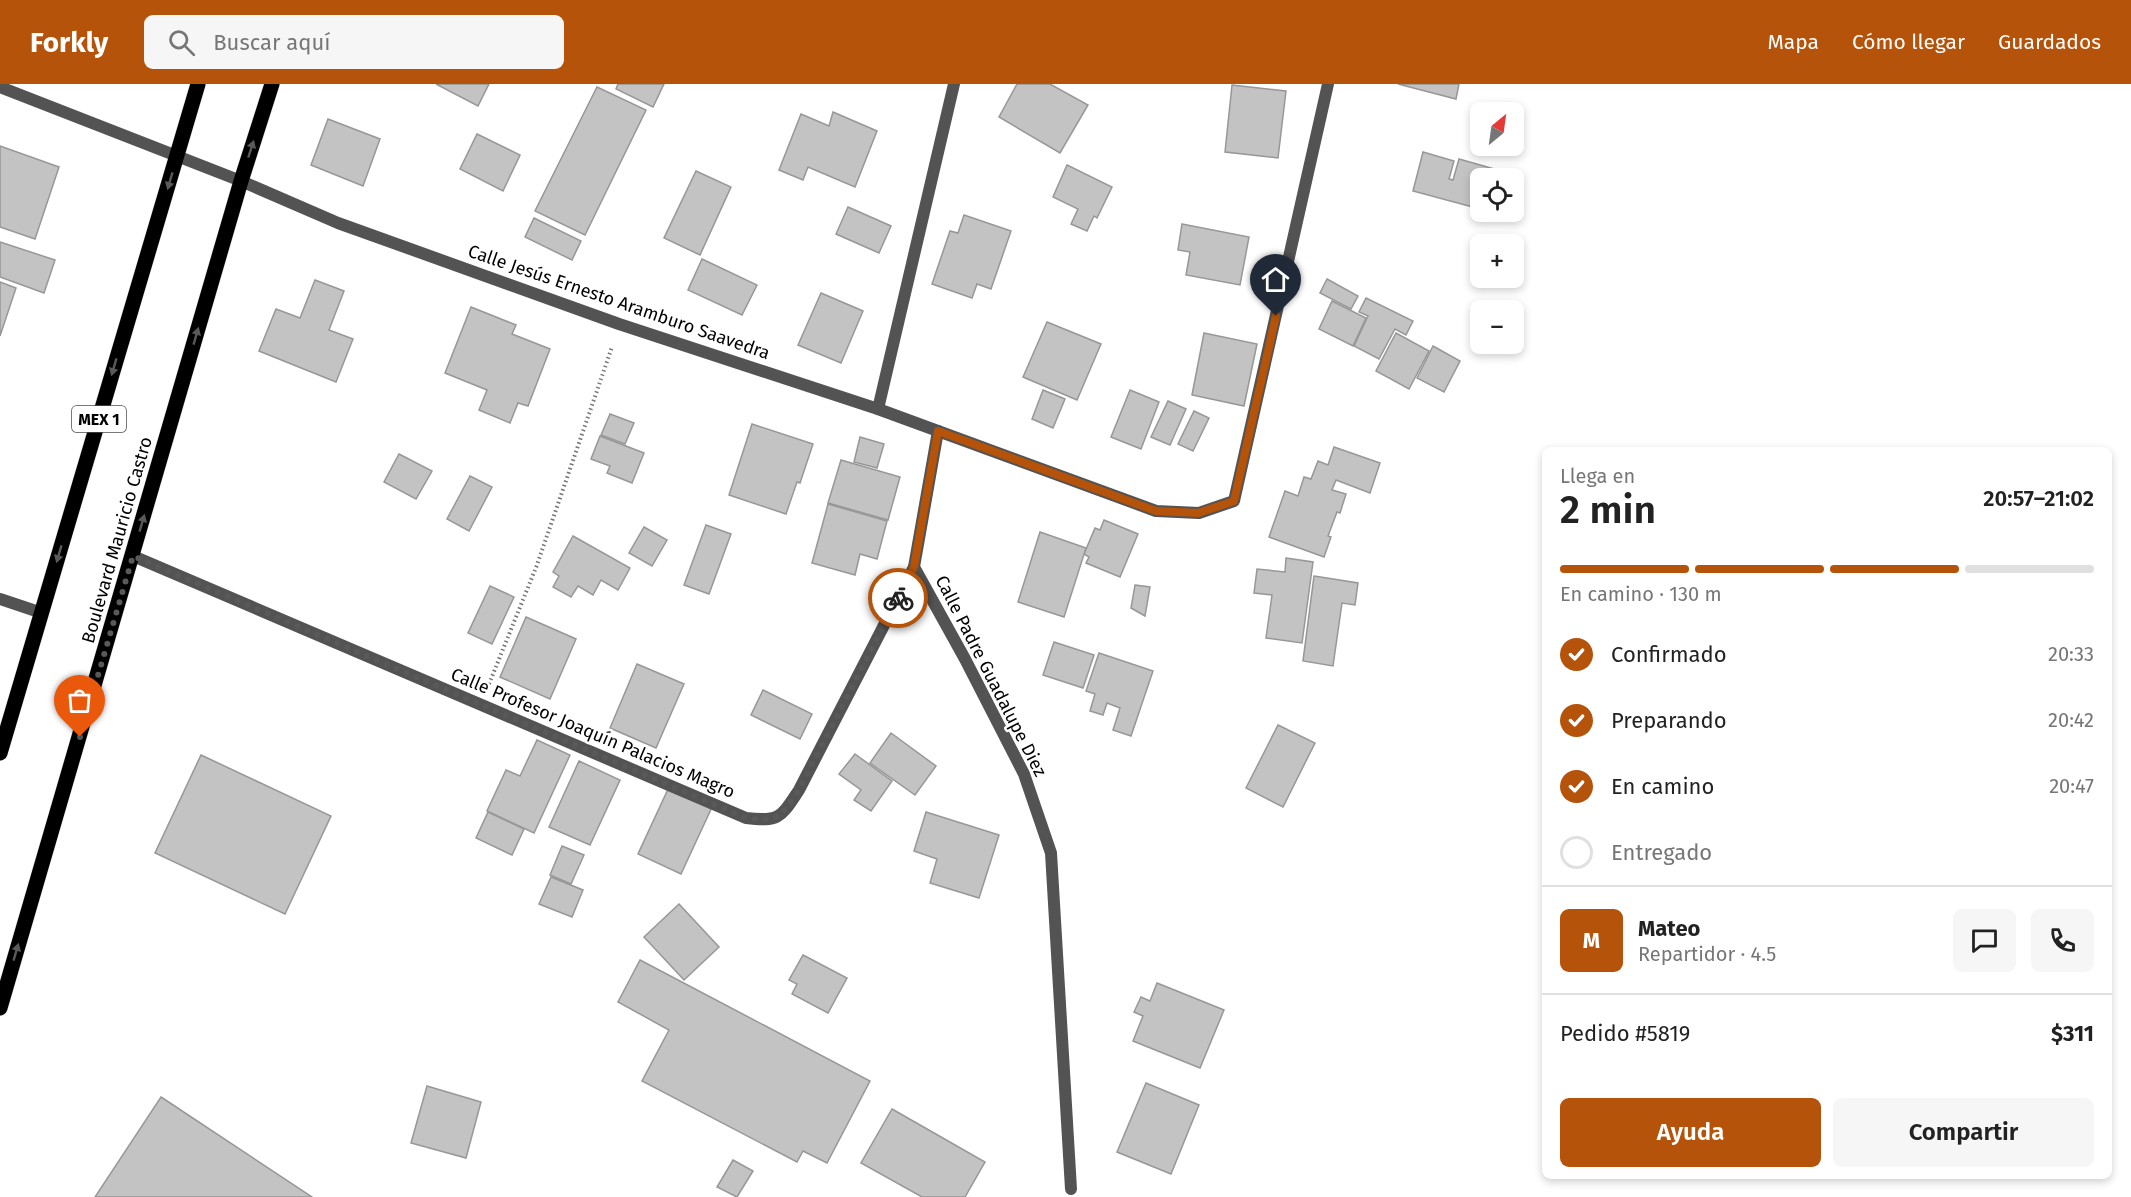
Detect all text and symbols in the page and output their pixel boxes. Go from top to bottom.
search box [144,15,564,69]
text: Forkly [30,26,108,59]
icon: search [165,26,198,59]
text: Buscar aquí [213,29,330,56]
text: Mapa [1767,29,1819,55]
text: Cómo llegar [1852,29,1965,55]
text: Guardados [1998,29,2101,55]
north arrow [1470,102,1524,156]
map controls [1470,102,1524,354]
one-way arrow [247,140,256,158]
button: locate [1470,168,1524,222]
one-way arrow [165,172,174,190]
button: + [1470,234,1524,288]
street label: Calle Jesús Ernesto Aramburo Saavedra [465,240,773,364]
pin [1250,254,1301,316]
icon: home [1259,263,1292,296]
button: − [1470,300,1524,354]
one-way arrow [192,327,201,345]
one-way arrow [109,359,118,377]
road number: MEX 1 [72,406,126,432]
street label: Boulevard Mauricio Castro [77,434,157,646]
text: Llega en [1560,464,1635,488]
text: 20:57–21:02 [1983,485,2094,512]
text: 2 min [1560,487,1656,533]
one-way arrow [138,514,147,532]
one-way arrow [54,546,63,564]
courier [868,568,928,628]
street label: Calle Padre Guadalupe Diez [931,572,1051,780]
icon: bike [882,582,915,615]
text: En camino · 130 m [1560,582,1722,606]
icon: check [1560,638,1593,671]
text: Confirmado [1611,641,1727,668]
text: 20:33 [2048,642,2094,666]
street label: Calle Profesor Joaquín Palacios Magro [448,663,738,803]
pin [54,675,105,737]
icon: bag [63,684,96,717]
icon: check [1560,704,1593,737]
text: Preparando [1611,707,1727,734]
text: 20:42 [2048,708,2094,732]
icon: check [1560,770,1593,803]
text: En camino [1611,773,1714,800]
text: 20:47 [2049,774,2094,798]
text: Entregado [1611,839,1712,866]
button: chat [1953,909,2016,972]
button: phone [2031,909,2094,972]
text: Mateo [1638,915,1700,942]
text: M [1583,927,1600,954]
text: Repartidor · 4.5 [1638,942,1776,966]
one-way arrow [12,943,22,961]
text: Pedido #5819 [1560,1020,1690,1047]
text: $311 [2051,1020,2094,1047]
button: Ayuda [1560,1098,1821,1167]
button: Compartir [1833,1098,2094,1167]

